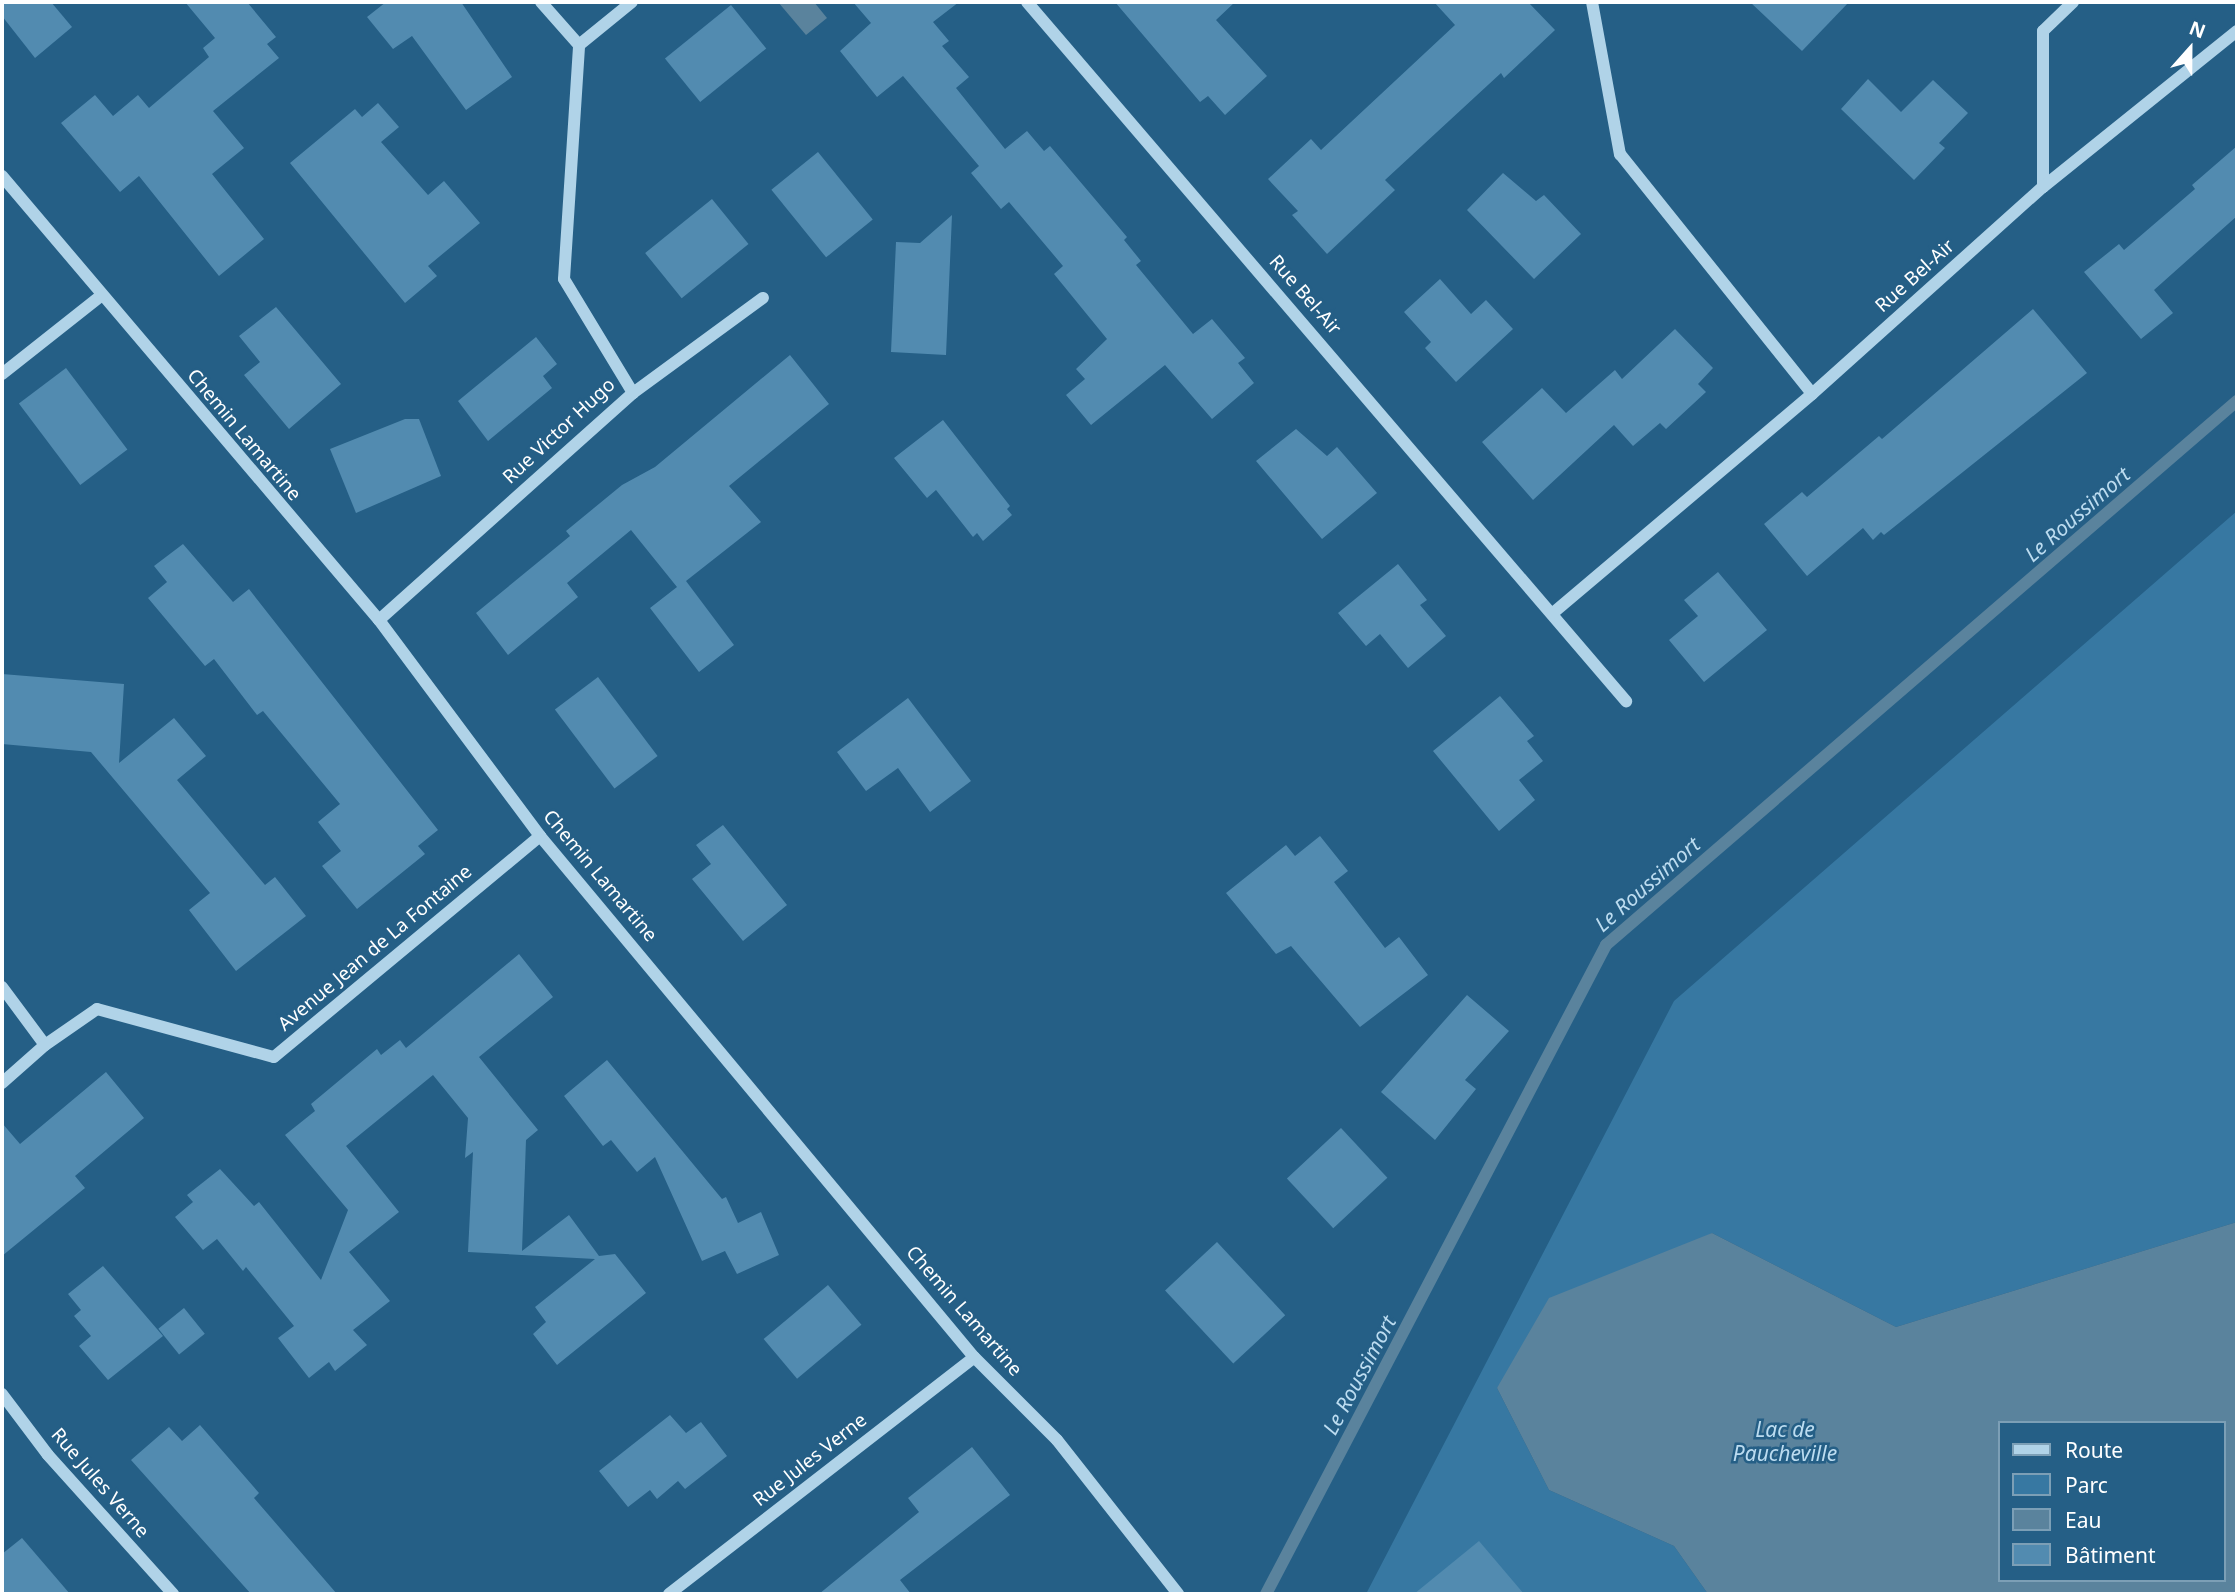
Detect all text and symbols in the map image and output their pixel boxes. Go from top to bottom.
north arrow [2155,14,2225,84]
text: N [2186,14,2209,44]
street label: Rue Bel-Air [1871,235,1959,317]
street label: Rue Bel-Air [1264,250,1346,340]
street label: Chemin Lamartine [182,365,306,505]
street label: Rue Victor Hugo [498,373,620,489]
water label: Le Roussimort [2019,461,2135,567]
street label: Chemin Lamartine [538,806,662,946]
water label: Le Roussimort [1589,831,1705,937]
street label: Avenue Jean de La Fontaine [274,860,476,1036]
street label: Chemin Lamartine [901,1241,1027,1381]
water label: Le Roussimort [1317,1311,1401,1439]
street label: Rue Jules Verne [749,1409,871,1511]
water label: Lac de Paucheville [1733,1416,1837,1466]
legend [1997,1421,2225,1582]
street label: Rue Jules Verne [46,1424,154,1542]
text: Route [2065,1436,2123,1464]
text: Parc [2065,1471,2108,1499]
text: Eau [2065,1506,2101,1534]
text: Bâtiment [2065,1541,2155,1569]

